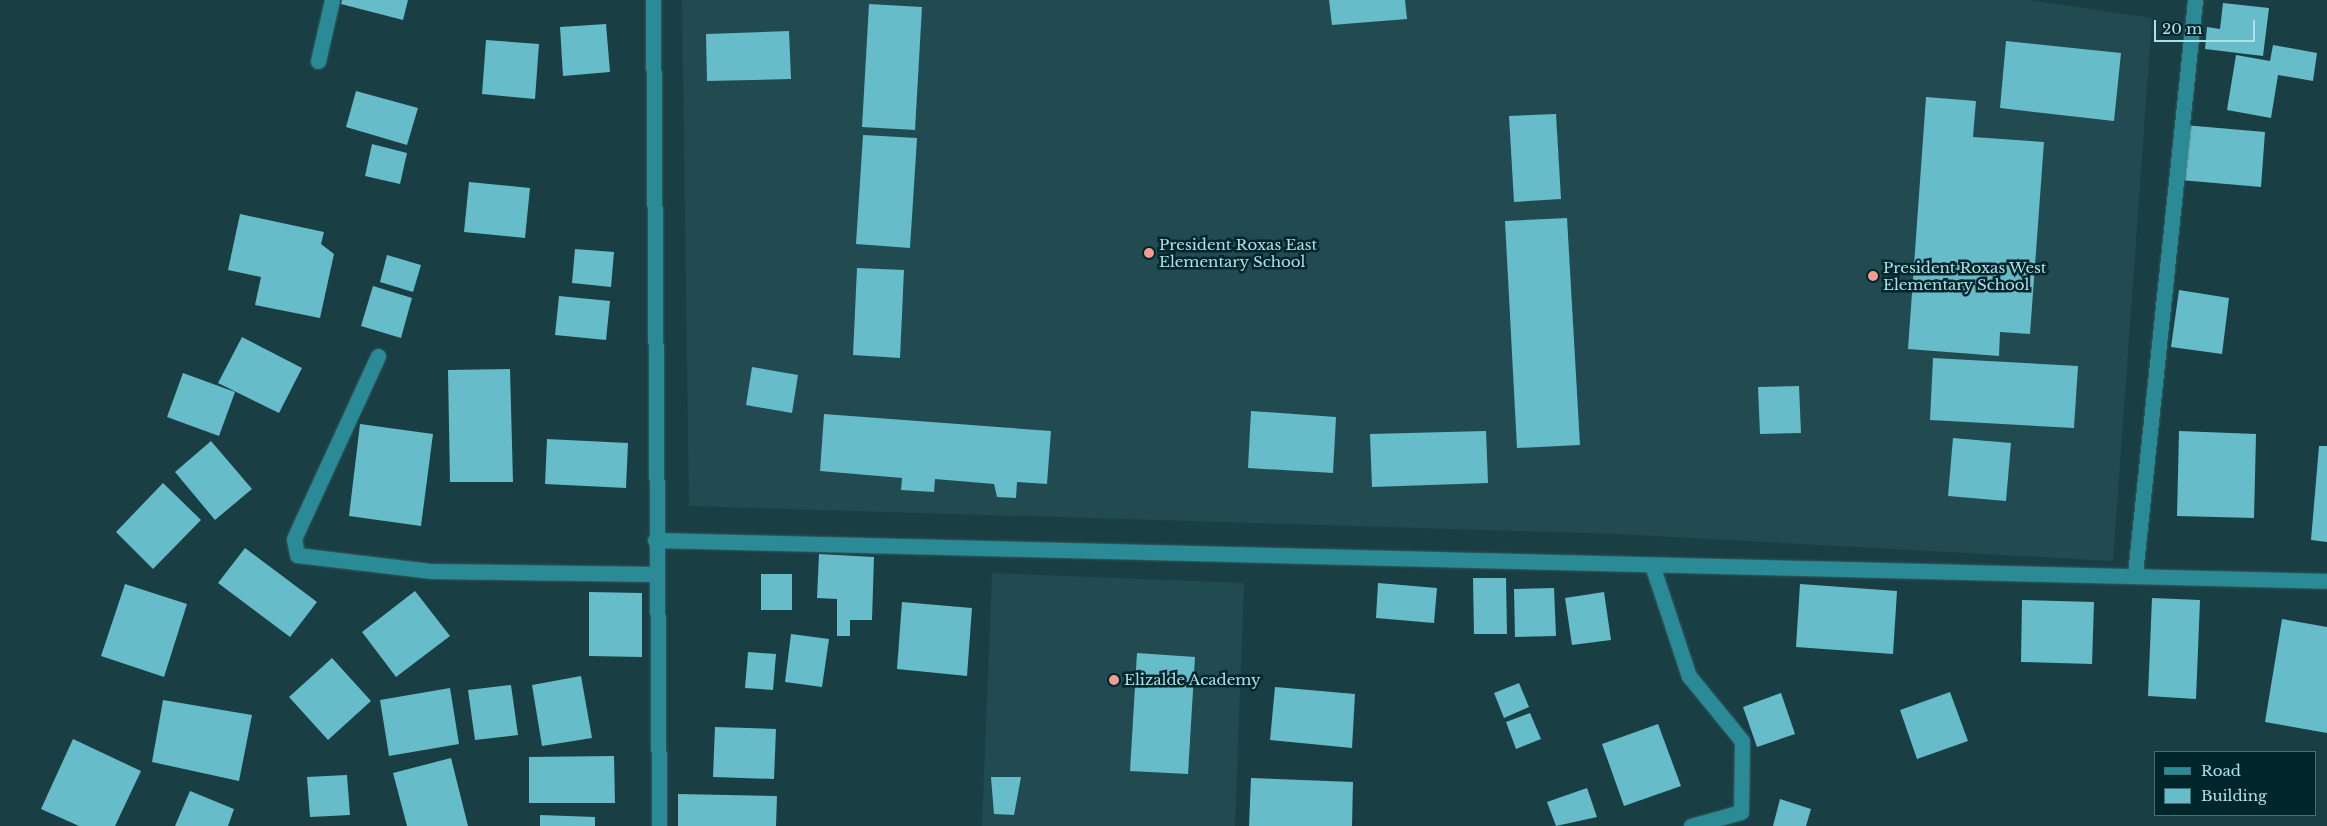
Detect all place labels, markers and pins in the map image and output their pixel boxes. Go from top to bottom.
place label: President Roxas East Elementary School [1159,235,1317,270]
marker: President Roxas East Elementary School [1143,247,1155,259]
place label: President Roxas West Elementary School [1883,258,2047,293]
marker: President Roxas West Elementary School [1867,270,1879,282]
place label: Elizalde Academy [1124,671,1261,689]
marker: Elizalde Academy [1108,674,1120,686]

